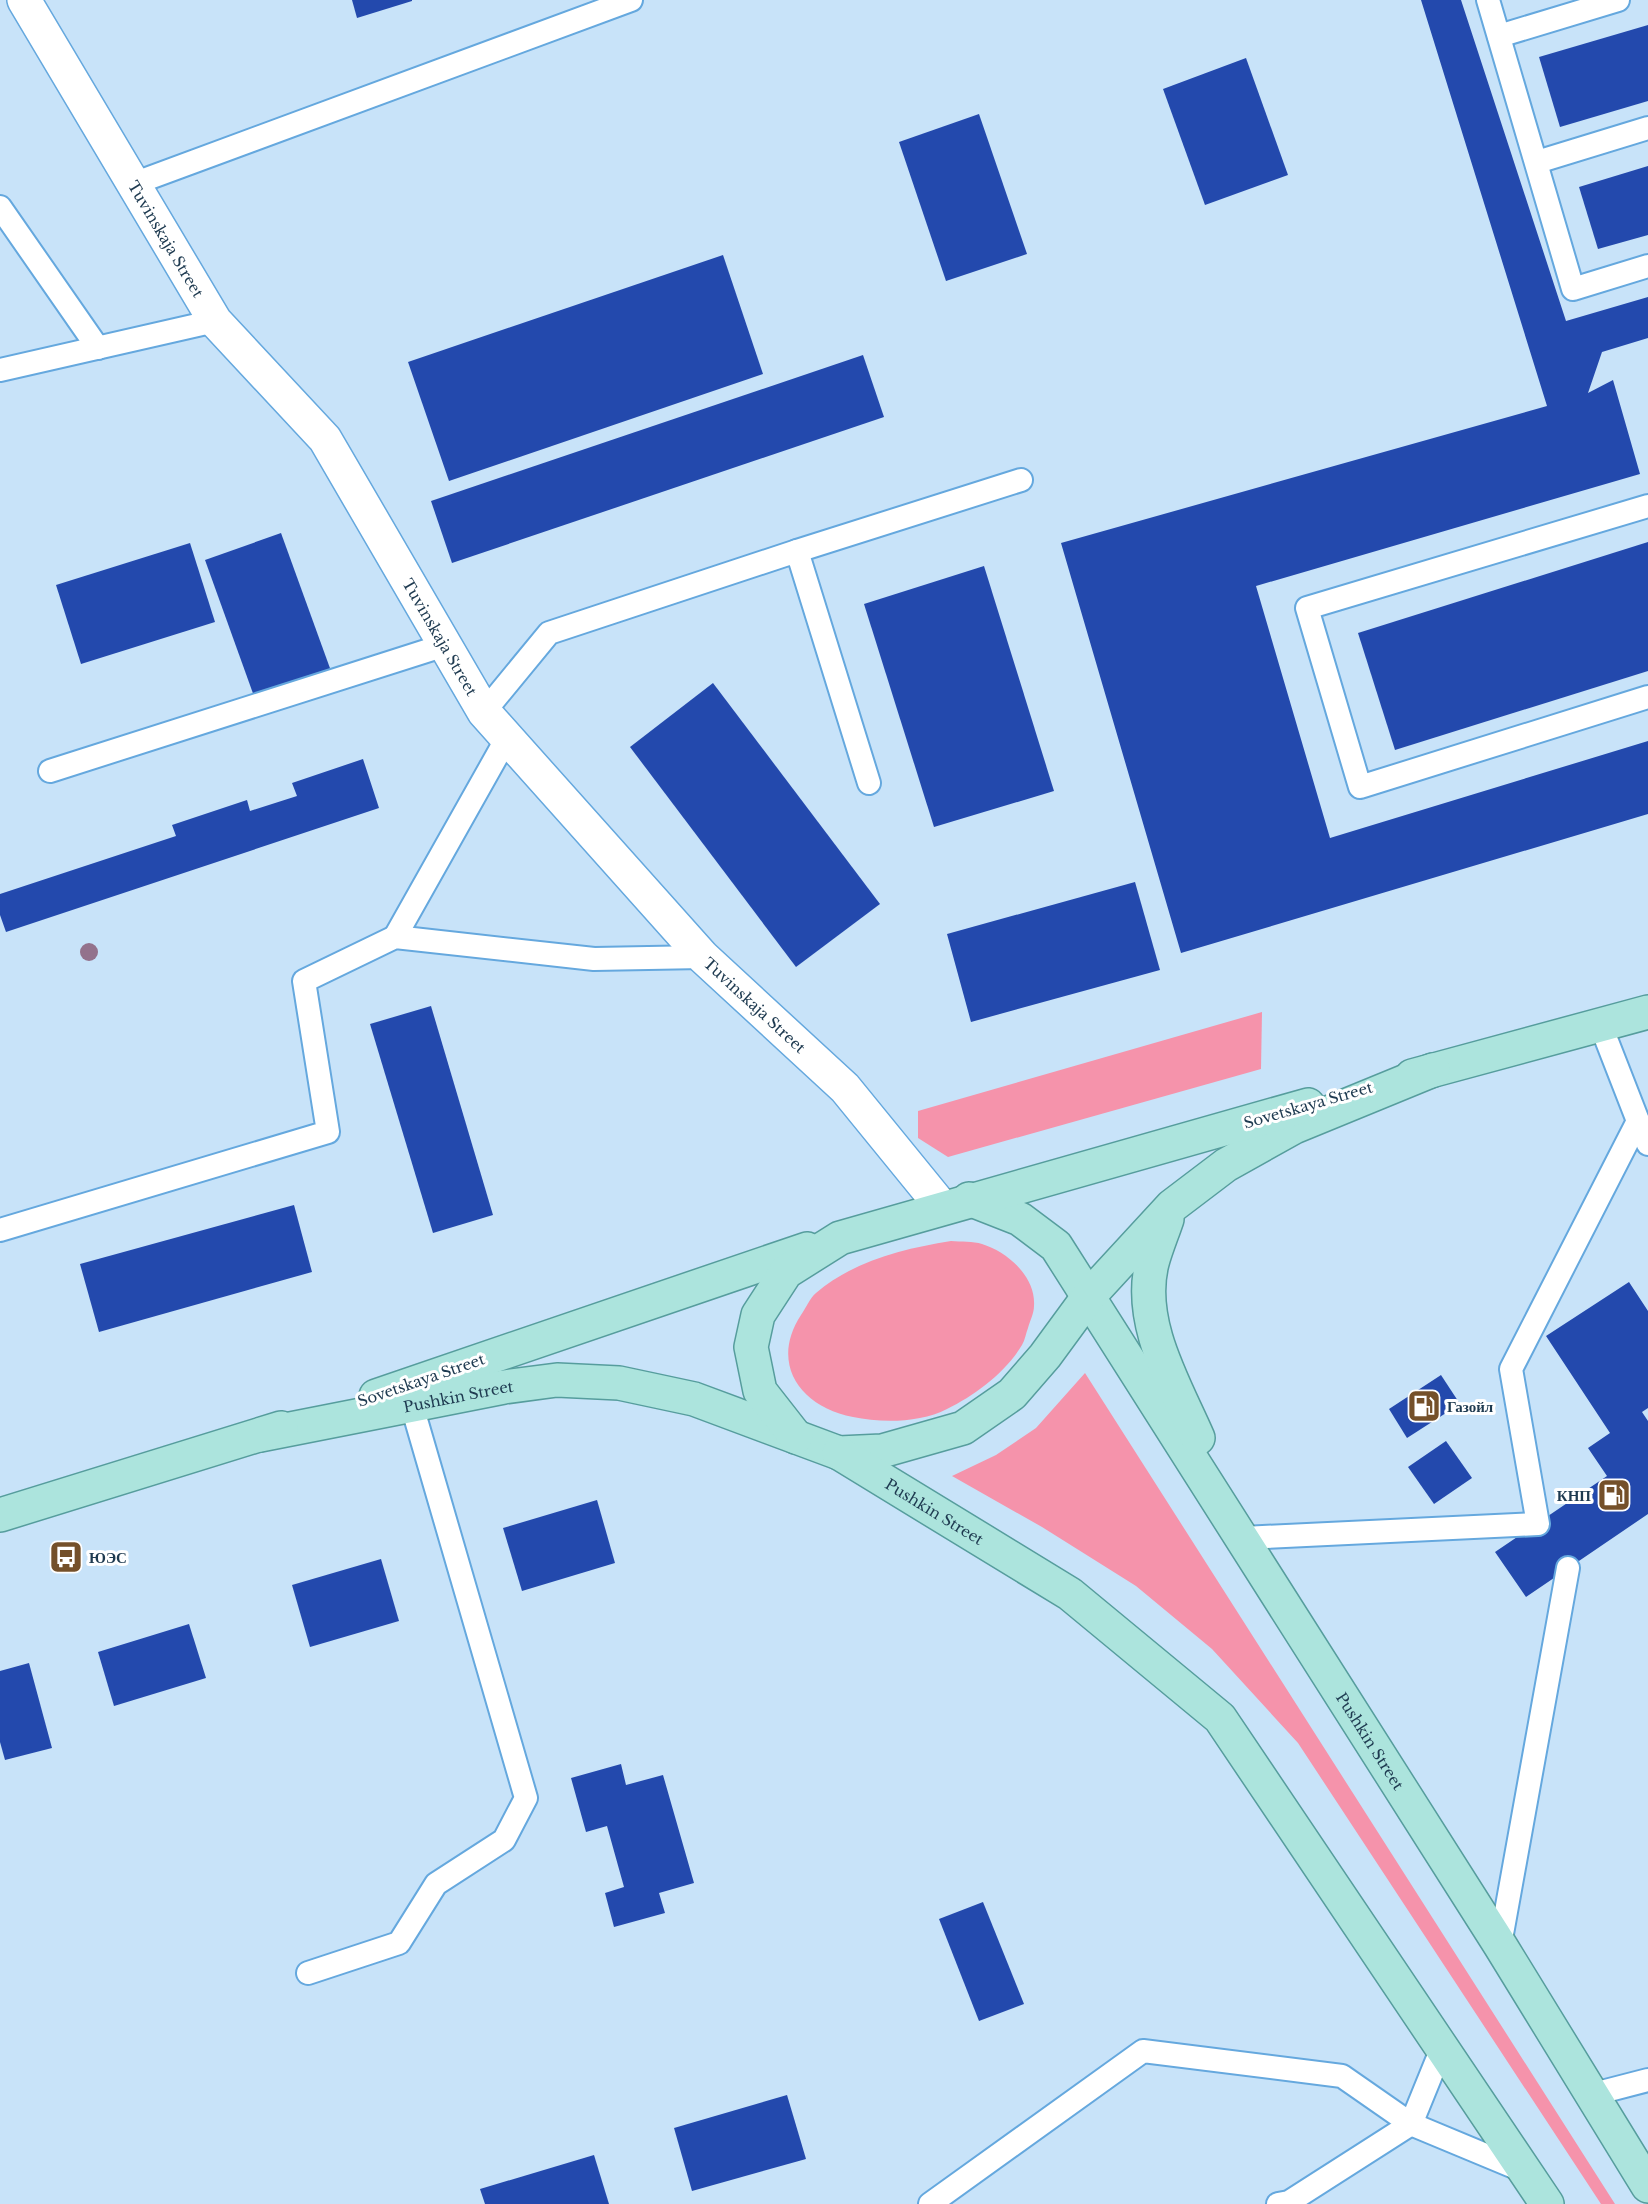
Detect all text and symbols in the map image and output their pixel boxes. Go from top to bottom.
street label: Tuvinskaja Street [124,177,208,301]
street label: Tuvinskaja Street [399,575,482,699]
street label: Tuvinskaja Street [700,953,810,1057]
street label: Sovetskaya Street [1241,1077,1375,1133]
street label: Sovetskaya Street [355,1349,487,1411]
street label: Pushkin Street [402,1376,515,1416]
fuel station icon: Газойл [1406,1388,1442,1424]
place label: Газойл [1447,1397,1494,1416]
street label: Pushkin Street [882,1474,988,1549]
fuel station icon: КНП [1596,1477,1632,1513]
place label: КНП [1557,1486,1591,1505]
bus stop icon: ЮЭС [48,1539,84,1575]
place label: ЮЭС [89,1548,127,1567]
street label: Pushkin Street [1332,1689,1408,1793]

